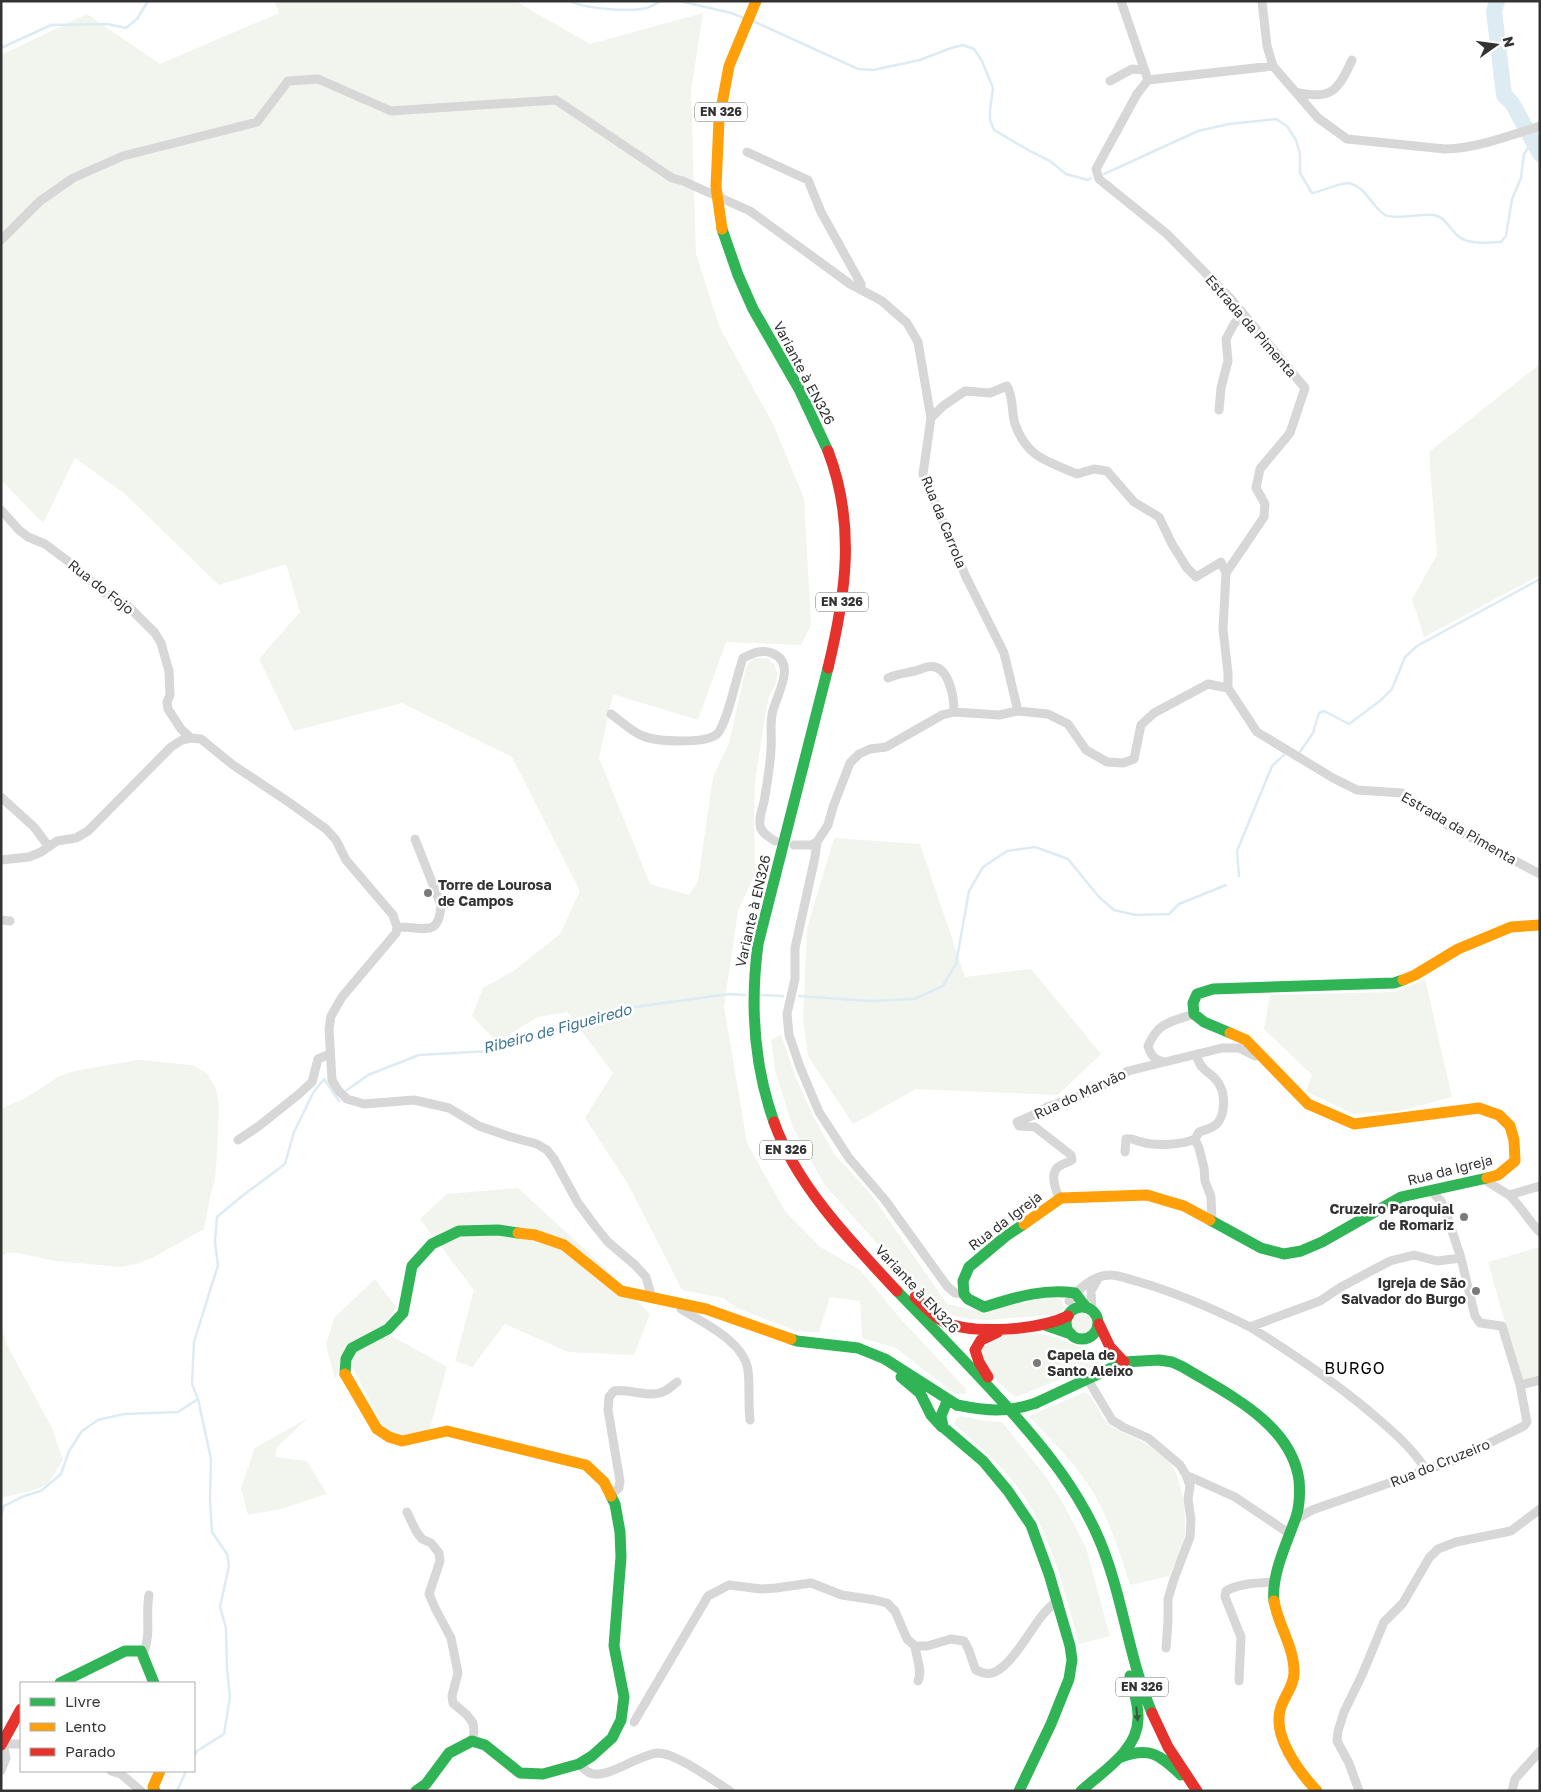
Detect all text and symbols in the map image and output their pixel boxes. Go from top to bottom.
north arrow [1471,20,1521,70]
text: N [1500,35,1519,49]
road number: EN 326 [695,102,747,121]
street label: Estrada da Pimenta [1202,271,1301,380]
street label: Variante à EN326 [770,318,839,427]
street label: Rua da Carrola [918,473,971,570]
street label: Rua do Fojo [65,556,137,617]
road number: EN 326 [816,592,868,612]
street label: Estrada da Pimenta [1399,788,1520,867]
street label: Variante à EN326 [731,853,774,969]
place label: Torre de Lourosa de Campos [438,876,552,909]
marker: Torre de Lourosa de Campos [422,887,434,899]
water label: Ribeiro de Figueiredo [481,999,634,1057]
street label: Rua do Marvão [1031,1065,1128,1122]
road number: EN 326 [760,1140,812,1160]
street label: Rua da Igreja [1405,1151,1494,1188]
street label: Rua da Igreja [965,1188,1045,1254]
place label: Cruzeiro Paroquial de Romariz [1329,1200,1454,1233]
marker: Cruzeiro Paroquial de Romariz [1458,1211,1470,1223]
street label: Variante à EN326 [872,1241,963,1336]
place label: Igreja de São Salvador do Burgo [1341,1274,1466,1307]
marker: Igreja de São Salvador do Burgo [1470,1285,1482,1297]
place label: Capela de Santo Aleixo [1047,1346,1133,1379]
marker: Capela de Santo Aleixo [1031,1357,1043,1369]
district label: BURGO [1324,1358,1386,1378]
street label: Rua do Cruzeiro [1388,1435,1492,1490]
road number: EN 326 [1116,1678,1168,1696]
legend [20,1682,195,1772]
text: Livre [65,1692,101,1710]
one-way arrow [1133,1706,1141,1722]
text: Lento [65,1717,106,1735]
text: Parado [65,1742,116,1760]

